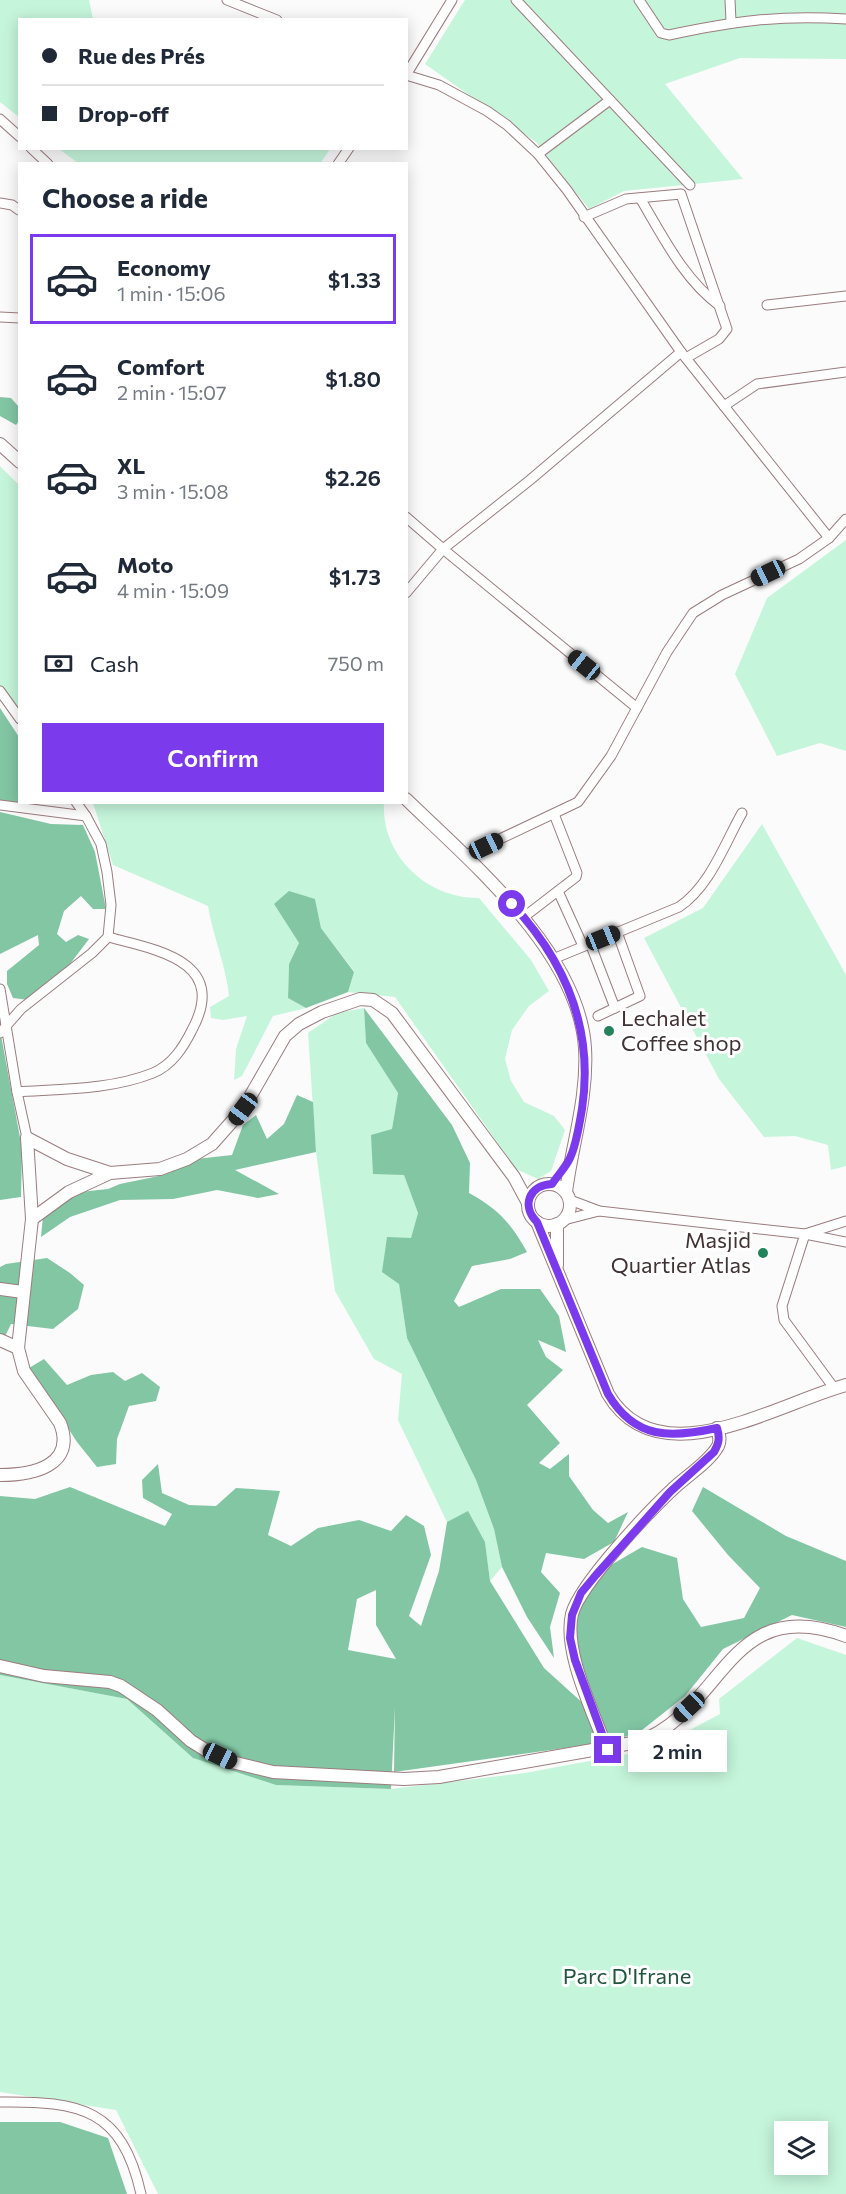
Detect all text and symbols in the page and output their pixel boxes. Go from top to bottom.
text: Rue des Prés [78,42,205,69]
text: Drop-off [78,100,169,127]
text: Choose a ride [42,181,208,214]
icon: car [45,252,99,306]
text: Economy [117,254,211,281]
text: $1.33 [328,266,381,293]
text: 1 min · 15:06 [117,281,226,305]
icon: car [45,351,99,405]
text: Comfort [117,353,205,380]
text: $1.80 [325,365,381,392]
text: 2 min · 15:07 [117,380,227,404]
icon: car [45,450,99,504]
text: XL [117,452,145,479]
text: $2.26 [325,464,381,491]
text: 3 min · 15:08 [117,479,229,503]
icon: car [45,549,99,603]
text: Moto [117,551,173,578]
car [748,557,788,589]
text: $1.73 [329,563,381,590]
text: 4 min · 15:09 [117,578,229,602]
icon: cash [42,647,75,680]
car [564,647,604,683]
text: Cash [90,650,139,677]
text: 750 m [328,651,384,675]
button: Confirm [42,723,384,792]
car [466,830,506,862]
route start [498,890,525,917]
car [583,923,623,953]
place label: Lechalet Coffee shop [621,1004,742,1056]
marker: Lechalet Coffee shop [602,1024,616,1038]
car [225,1089,261,1129]
place label: Masjid Quartier Atlas [611,1226,751,1278]
marker: Masjid Quartier Atlas [756,1246,770,1260]
car [670,1688,708,1726]
callout: 2 min [629,1729,728,1771]
route end [594,1736,621,1763]
text: 2 min [653,1739,702,1763]
car [200,1740,240,1772]
park label: Parc D'Ifrane [563,1962,691,1989]
map controls [774,2121,828,2175]
button: layers [774,2121,828,2175]

